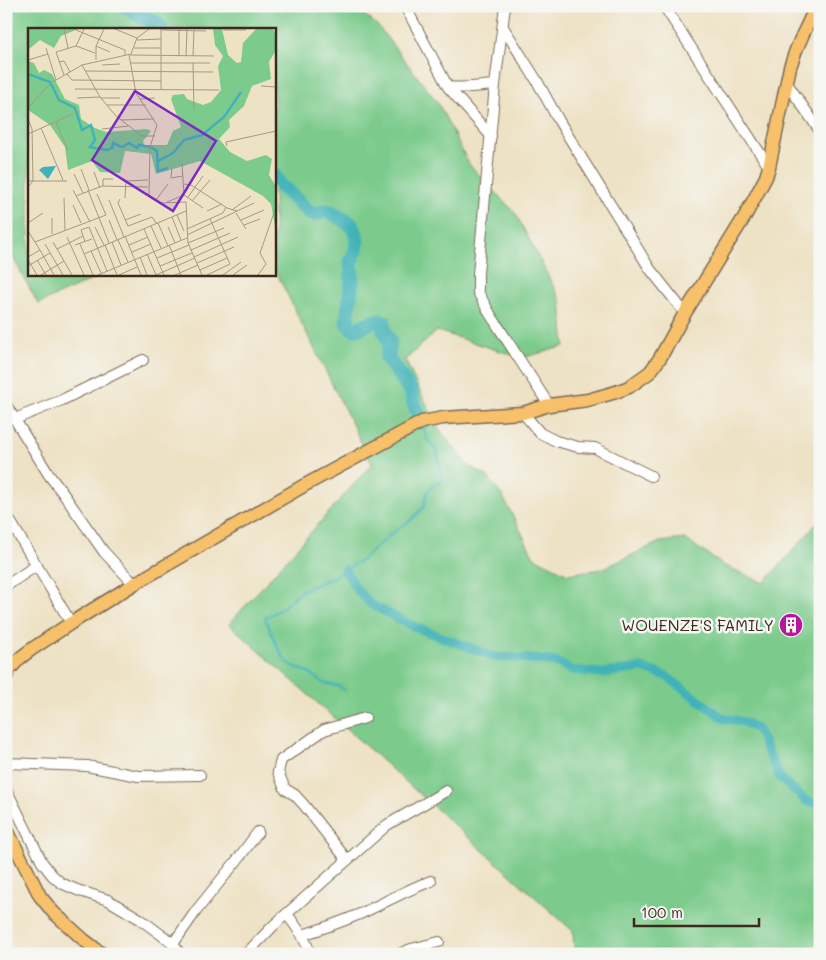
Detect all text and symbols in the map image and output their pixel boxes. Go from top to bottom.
inset map [28,28,275,275]
building icon: WOUENZE'S FAMILY [778,612,804,638]
place label: WOUENZE'S FAMILY [621,614,774,635]
scale bar [634,895,758,927]
text: 100 m [641,902,683,922]

